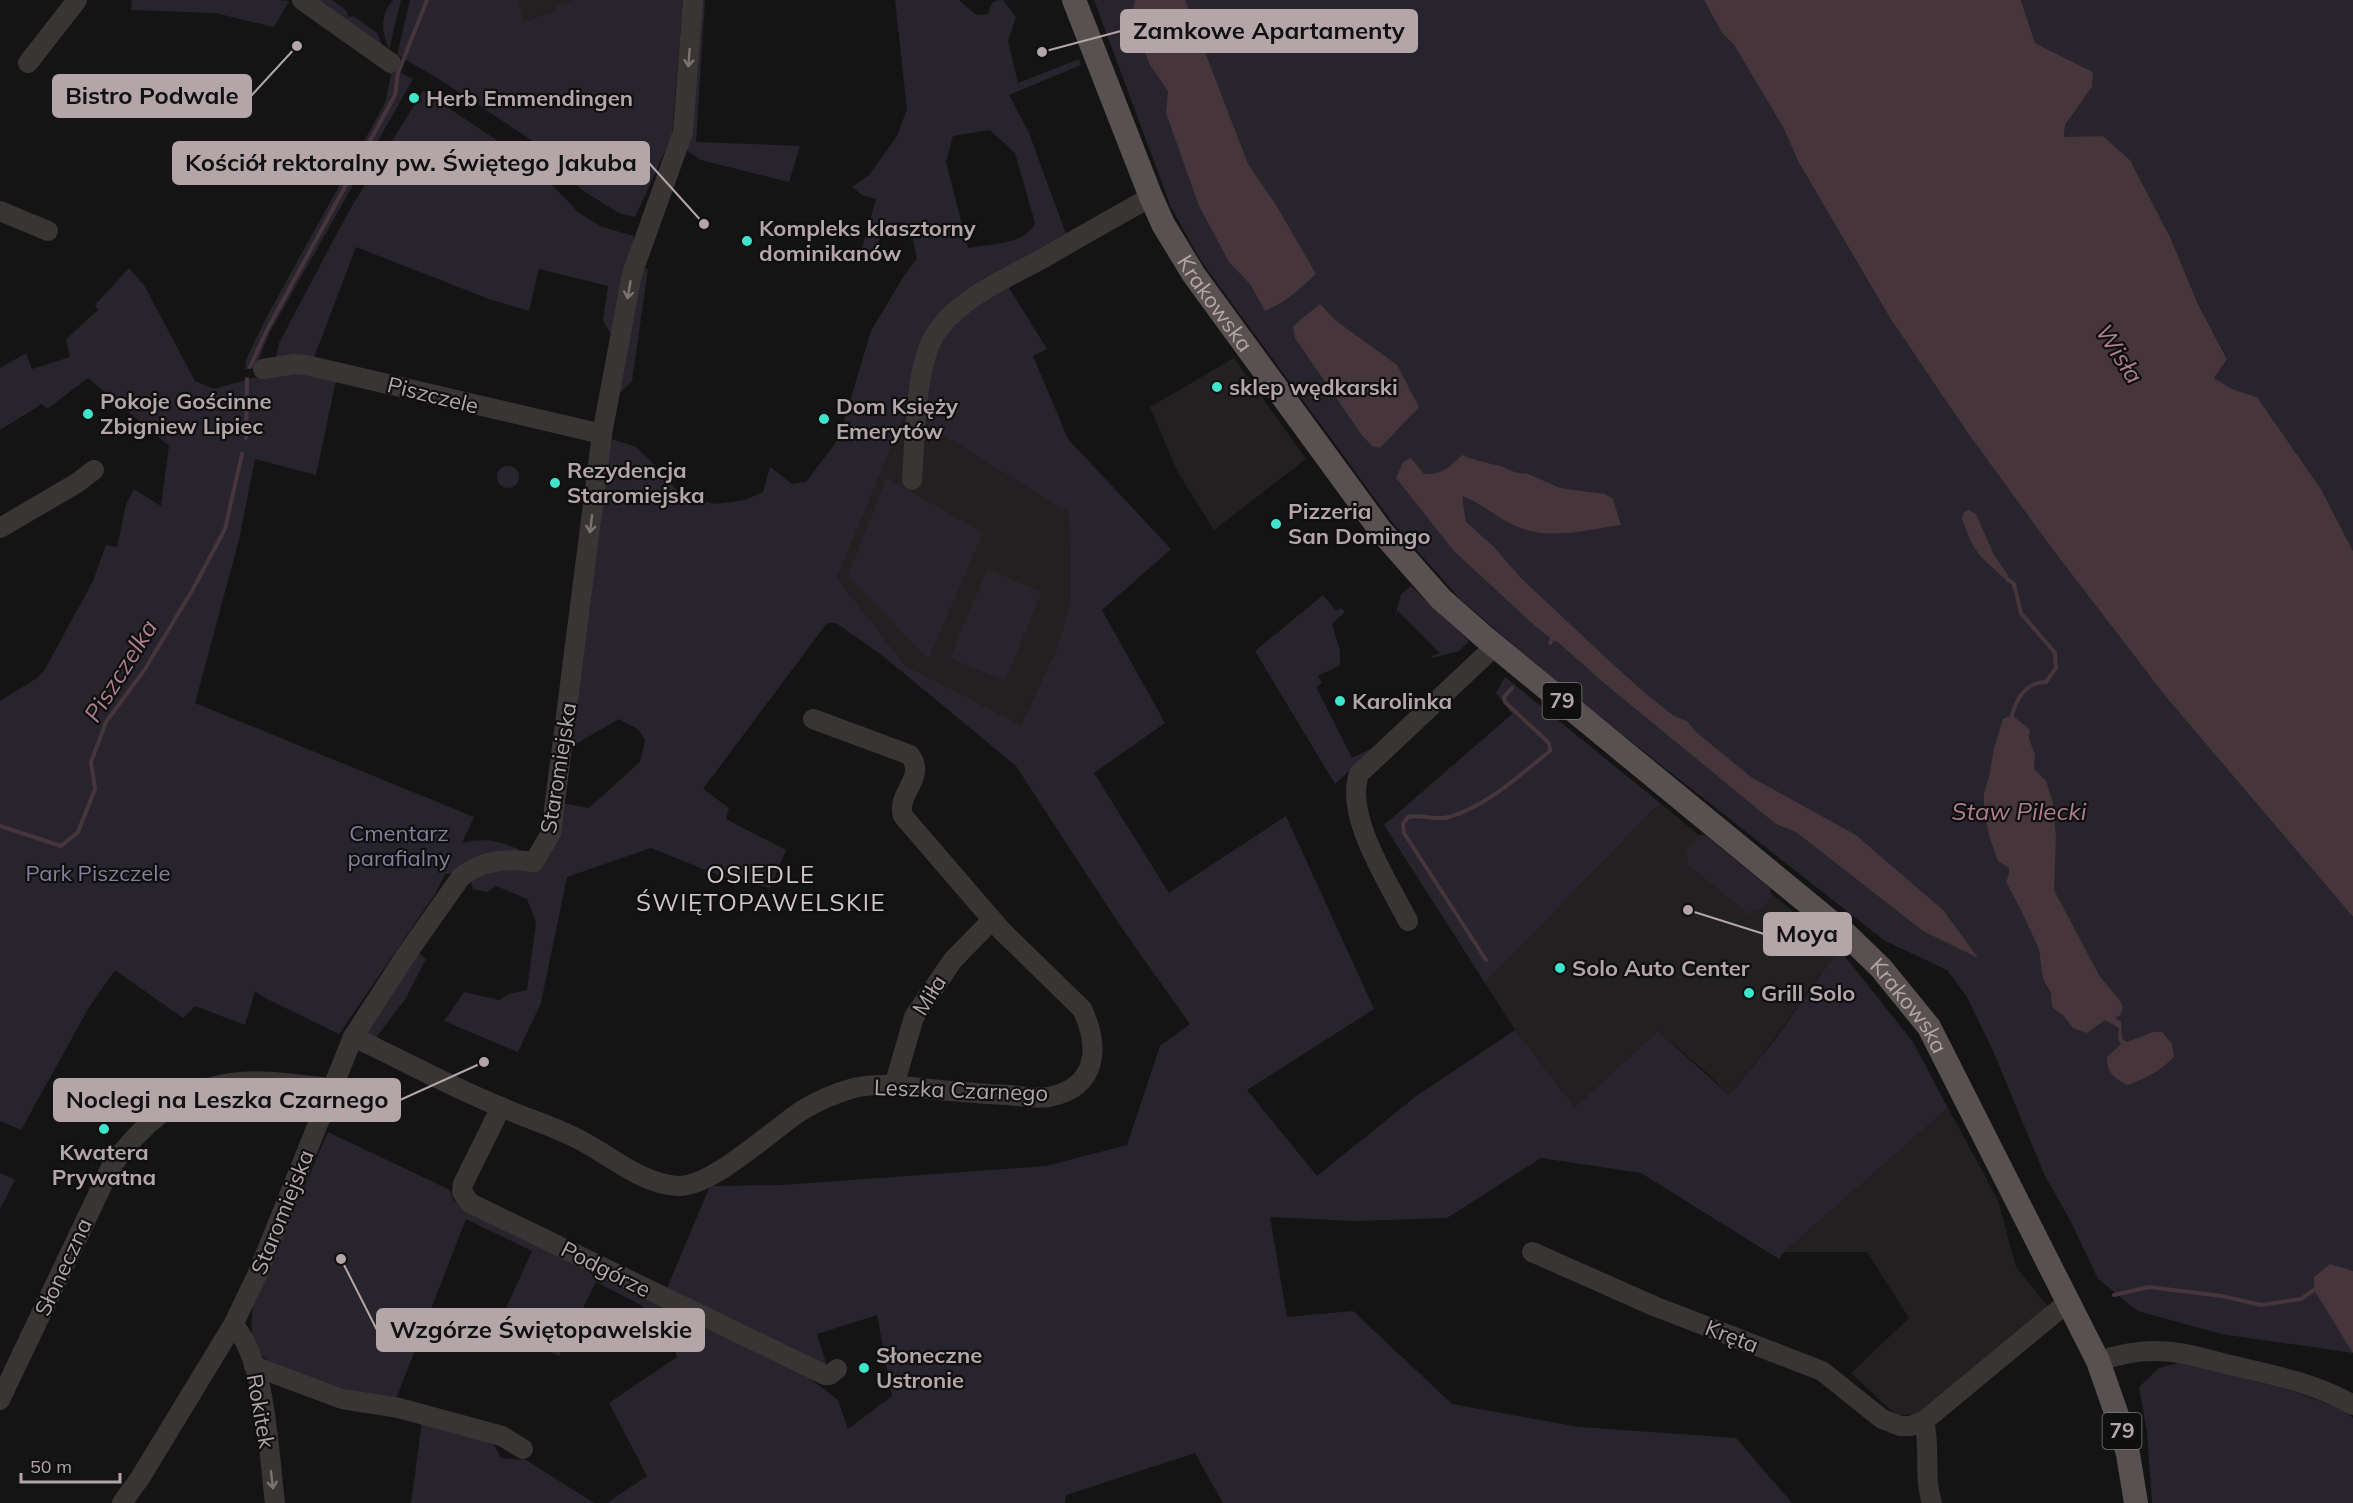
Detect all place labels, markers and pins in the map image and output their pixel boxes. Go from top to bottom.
callout: Zamkowe Apartamenty [1121,10,1417,52]
callout: Bistro Podwale [53,75,251,117]
place label: Herb Emmendingen [426,84,633,112]
marker: Herb Emmendingen [407,91,421,105]
callout: Kościół rektoralny pw. Świętego Jakuba [173,142,649,184]
place label: Kompleks klasztorny dominikanów [759,214,976,267]
marker: Kompleks klasztorny dominikanów [740,234,754,248]
place label: sklep wędkarski [1229,373,1398,401]
marker: sklep wędkarski [1210,380,1224,394]
place label: Pokoje Gościnne Zbigniew Lipiec [100,387,272,440]
place label: Dom Księży Emerytów [836,392,958,445]
marker: Pokoje Gościnne Zbigniew Lipiec [81,407,95,421]
marker: Dom Księży Emerytów [817,412,831,426]
place label: Rezydencja Staromiejska [567,456,705,509]
marker: Rezydencja Staromiejska [548,476,562,490]
place label: Pizzeria San Domingo [1288,497,1430,550]
marker: Pizzeria San Domingo [1269,517,1283,531]
place label: Karolinka [1352,687,1452,715]
marker: Karolinka [1333,694,1347,708]
callout: Moya [1764,913,1851,955]
place label: Solo Auto Center [1572,954,1750,982]
marker: Solo Auto Center [1553,961,1567,975]
place label: Grill Solo [1761,979,1855,1007]
marker: Grill Solo [1742,986,1756,1000]
callout: Noclegi na Leszka Czarnego [54,1079,400,1121]
marker: Kwatera Prywatna [97,1122,111,1136]
place label: Kwatera Prywatna [52,1138,156,1191]
callout: Wzgórze Świętopawelskie [377,1309,704,1351]
place label: Słoneczne Ustronie [876,1341,982,1394]
marker: Słoneczne Ustronie [857,1361,871,1375]

